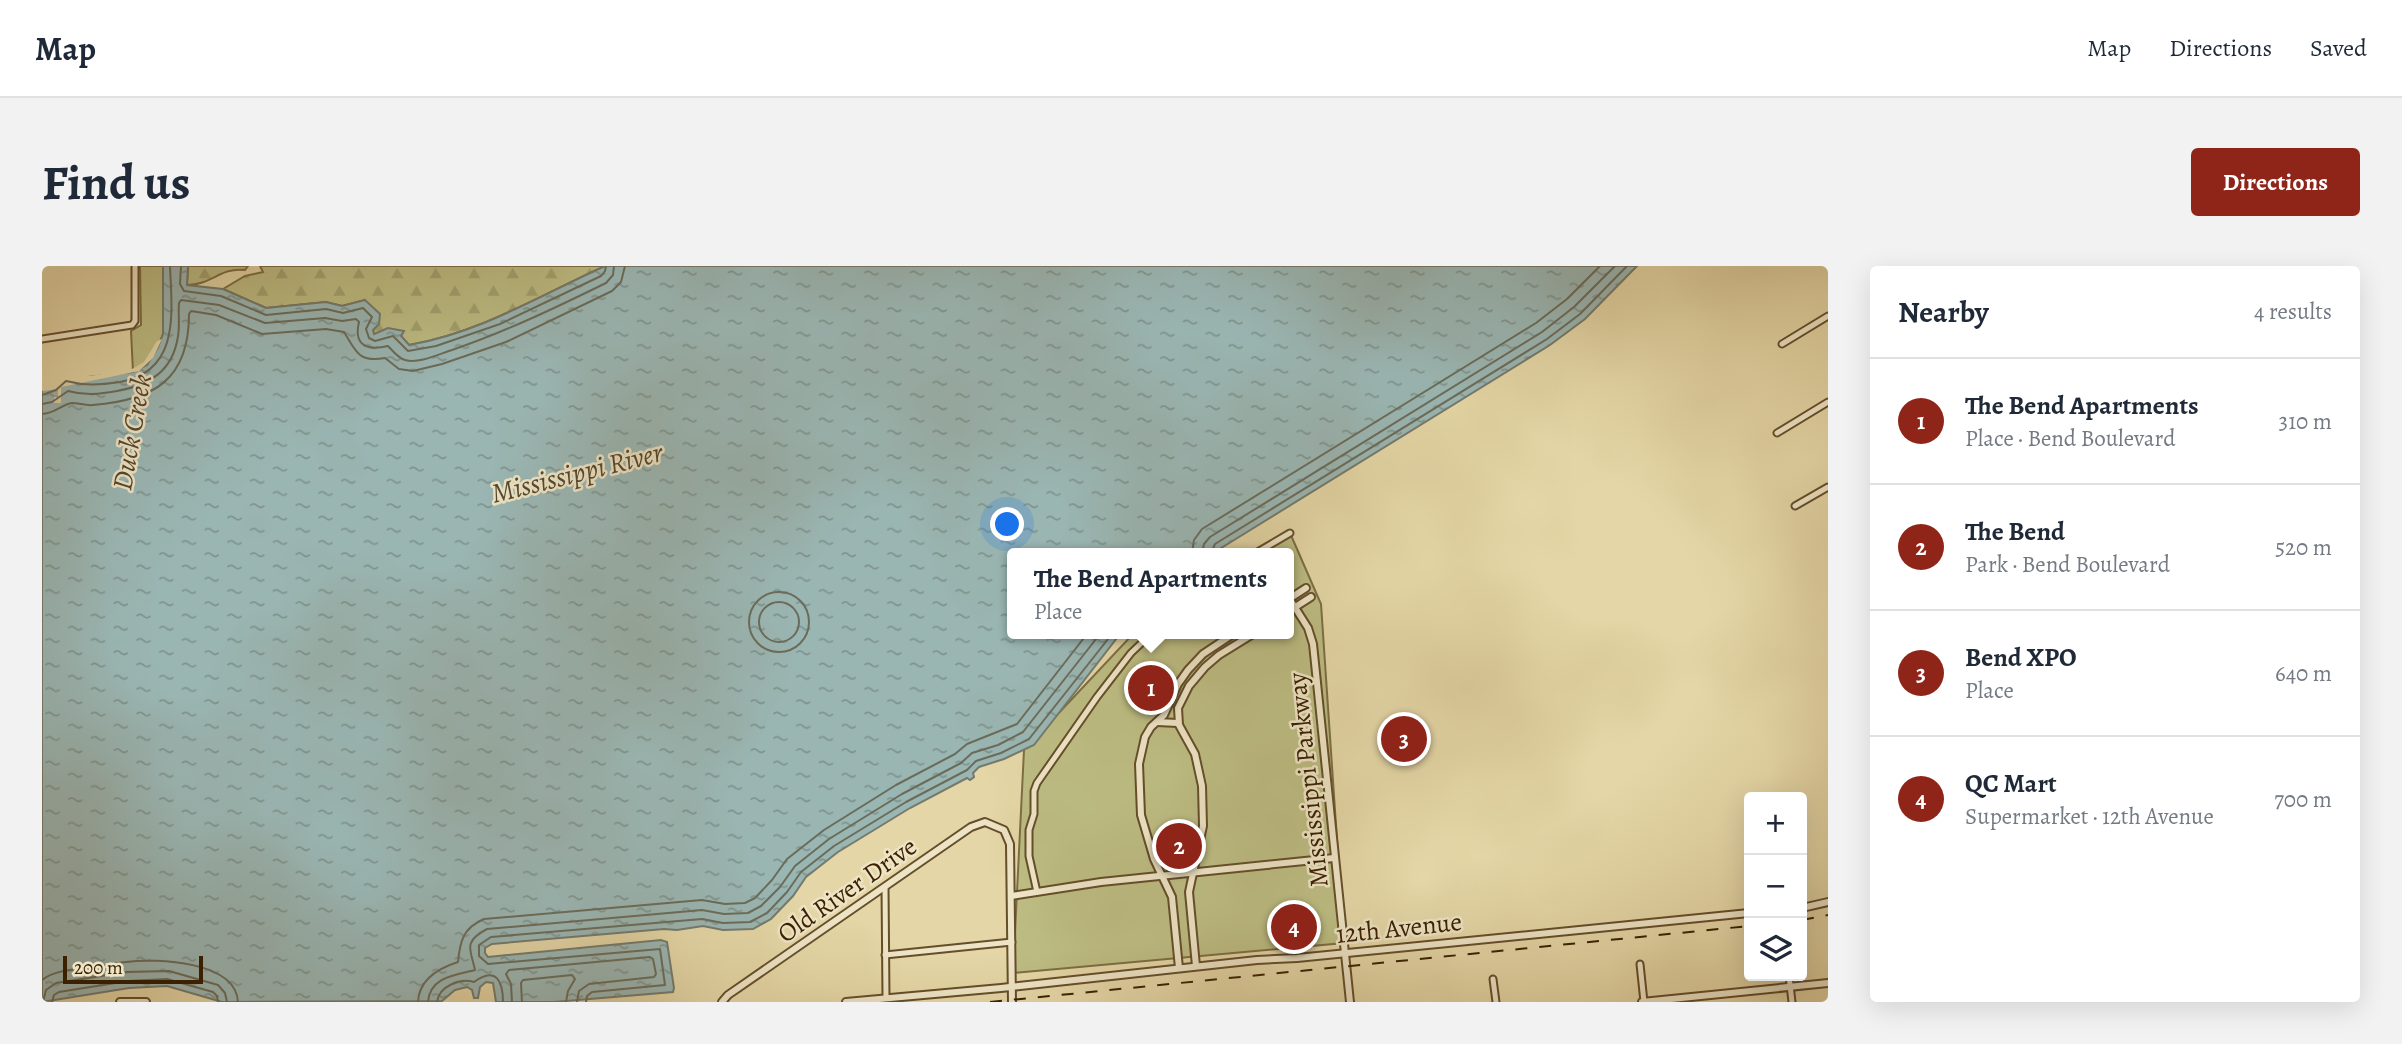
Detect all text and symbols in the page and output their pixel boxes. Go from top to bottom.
text: Map [35,26,96,71]
text: Map [2087,32,2131,64]
text: Directions [2169,32,2272,64]
text: Saved [2310,32,2367,64]
button: Directions [2191,148,2360,216]
text: Find us [42,149,190,216]
text: Nearby [1898,292,1989,332]
text: 4 results [2254,296,2332,327]
water label: Duck Creek [103,371,161,493]
text: The Bend Apartments [1965,388,2199,423]
text: 1 [1917,406,1925,437]
text: 310 m [2279,406,2332,437]
text: Place · Bend Boulevard [1965,423,2176,454]
water label: Mississippi River [487,433,668,513]
your location [990,507,1024,541]
text: The Bend [1965,514,2065,549]
text: 2 [1915,532,1927,563]
text: 520 m [2275,532,2332,563]
popup [1007,548,1294,639]
text: Park · Bend Boulevard [1965,549,2170,580]
text: The Bend Apartments [1034,561,1267,596]
text: Place [1034,596,1082,627]
text: Bend XPO [1965,640,2077,675]
text: 3 [1916,658,1926,689]
text: 640 m [2275,658,2332,689]
pin: 1 [1128,662,1174,714]
street label: Mississippi Parkway [1279,671,1337,889]
text: Place [1965,675,2014,706]
pin: 3 [1381,713,1427,765]
text: QC Mart [1965,766,2057,801]
text: 4 [1916,784,1926,815]
text: 700 m [2274,784,2332,815]
map controls [1744,792,1807,981]
button: + [1744,792,1807,855]
text: Supermarket · 12th Avenue [1965,801,2214,832]
pin: 2 [1156,820,1202,872]
street label: Old River Drive [770,829,924,951]
button: − [1744,855,1807,918]
pin: 4 [1271,901,1317,953]
street label: 12th Avenue [1334,904,1464,952]
button: layers [1744,918,1807,981]
scale bar [63,953,203,985]
text: 200 m [74,955,123,981]

